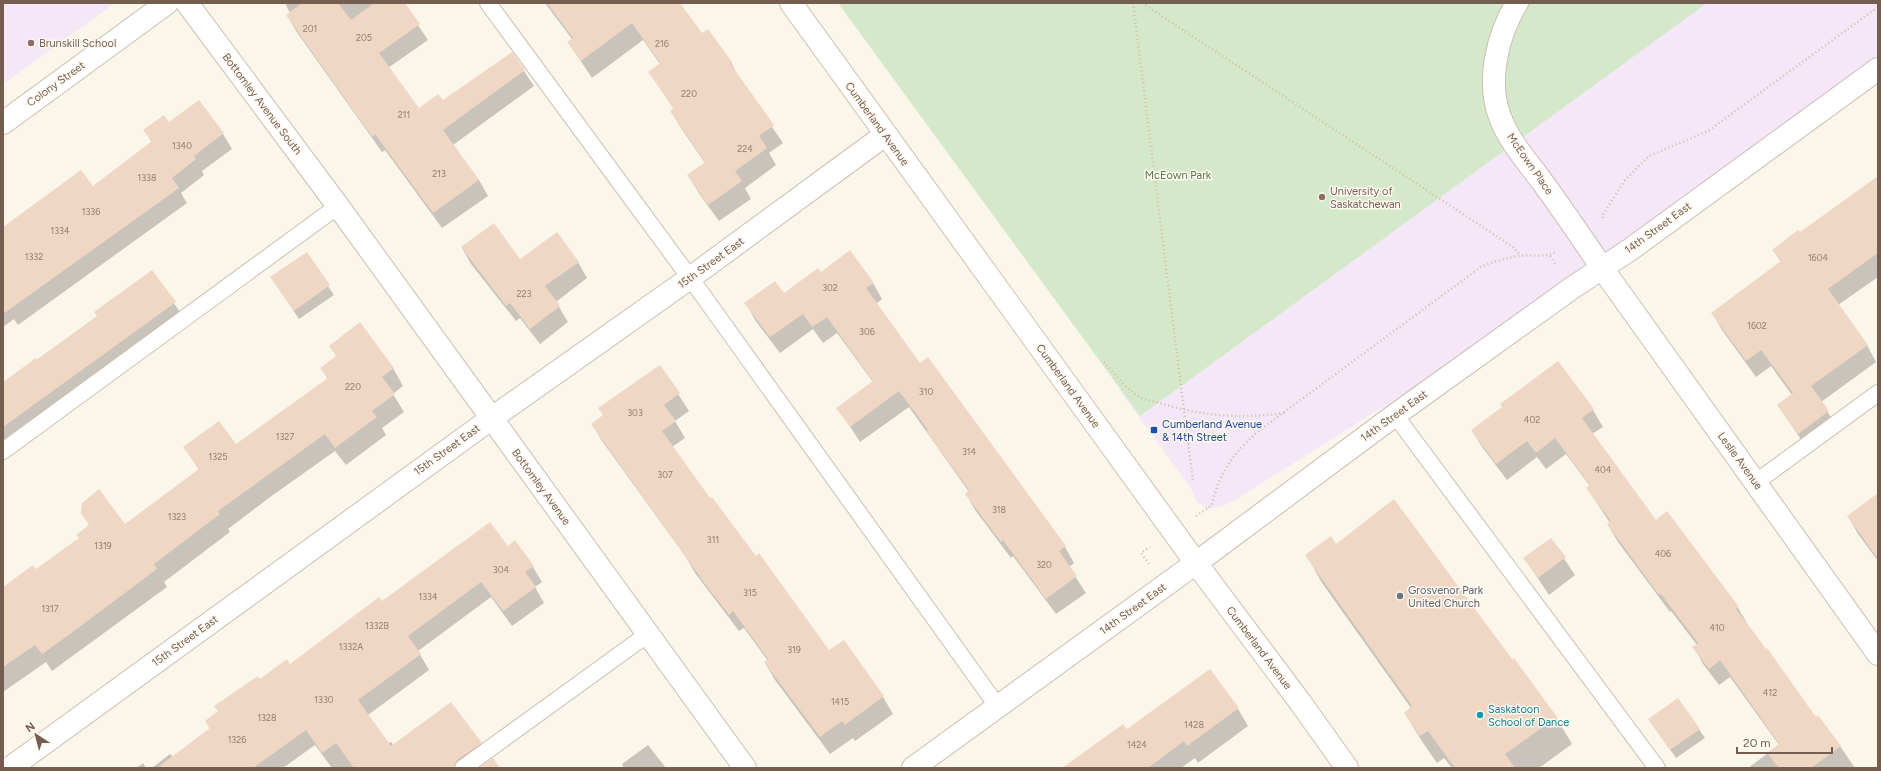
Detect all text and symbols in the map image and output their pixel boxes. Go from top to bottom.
house number: 201 [303,23,317,34]
house number: 205 [356,32,372,43]
place label: Brunskill School [39,37,116,50]
marker: Brunskill School [26,38,36,48]
house number: 216 [655,38,669,49]
street label: Bottomley Avenue South [220,51,304,157]
street label: Colony Street [24,59,88,109]
street label: Cumberland Avenue [842,80,912,168]
house number: 220 [681,88,697,99]
house number: 211 [398,109,410,120]
street label: McEown Place [1504,131,1556,197]
house number: 1340 [172,140,192,151]
house number: 224 [737,143,753,154]
house number: 213 [432,168,446,179]
park label: McEown Park [1145,169,1212,182]
house number: 1338 [137,172,157,183]
place label: University of Saskatchewan [1330,185,1401,211]
marker: University of Saskatchewan [1317,192,1327,202]
street label: 14th Street East [1622,199,1694,257]
house number: 1336 [82,206,100,217]
house number: 1334 [50,225,70,236]
street label: 15th Street East [675,235,747,291]
house number: 1332 [25,251,43,262]
house number: 1604 [1808,252,1828,263]
house number: 302 [822,282,838,293]
house number: 223 [517,288,532,299]
house number: 1602 [1747,320,1767,331]
house number: 306 [859,326,875,337]
street label: Cumberland Avenue [1033,342,1103,430]
house number: 220 [345,381,361,392]
house number: 310 [919,386,933,397]
street label: 14th Street East [1358,387,1430,445]
house number: 303 [627,407,643,418]
house number: 402 [1524,414,1540,425]
place label: Cumberland Avenue & 14th Street [1162,418,1262,444]
street label: 15th Street East [411,422,483,478]
marker: Cumberland Avenue & 14th Street [1149,425,1159,435]
street label: Leslie Avenue [1715,430,1765,492]
house number: 1327 [276,431,294,442]
street label: Bottomley Avenue [509,446,573,528]
house number: 314 [962,446,977,457]
house number: 1325 [209,451,227,462]
house number: 404 [1595,464,1612,475]
house number: 307 [657,469,673,480]
house number: 318 [992,504,1007,515]
house number: 1323 [168,511,186,522]
house number: 311 [707,534,719,545]
house number: 1319 [94,540,112,551]
house number: 406 [1655,548,1671,559]
house number: 320 [1036,559,1052,570]
house number: 304 [493,564,510,575]
street label: 14th Street East [1097,580,1169,638]
place label: Grosvenor Park United Church [1408,584,1484,610]
house number: 315 [743,587,757,598]
house number: 1334 [418,591,438,602]
marker: Grosvenor Park United Church [1395,591,1405,601]
house number: 1317 [41,603,59,614]
street label: Cumberland Avenue [1224,604,1294,692]
street label: 15th Street East [149,613,221,669]
house number: 1332B [365,620,390,631]
house number: 410 [1709,622,1725,633]
house number: 1332A [339,641,363,652]
house number: 319 [787,644,801,655]
house number: 412 [1763,687,1777,698]
house number: 1330 [314,694,334,705]
house number: 1415 [831,696,849,707]
place label: Saskatoon School of Dance [1488,703,1569,729]
marker: Saskatoon School of Dance [1475,710,1485,720]
house number: 1328 [257,712,277,723]
north arrow [16,715,56,755]
house number: 1428 [1184,719,1204,730]
text: N [23,720,38,735]
scale bar [1737,729,1832,755]
house number: 1326 [228,734,246,745]
text: 20 m [1743,736,1771,750]
house number: 1424 [1127,739,1147,750]

